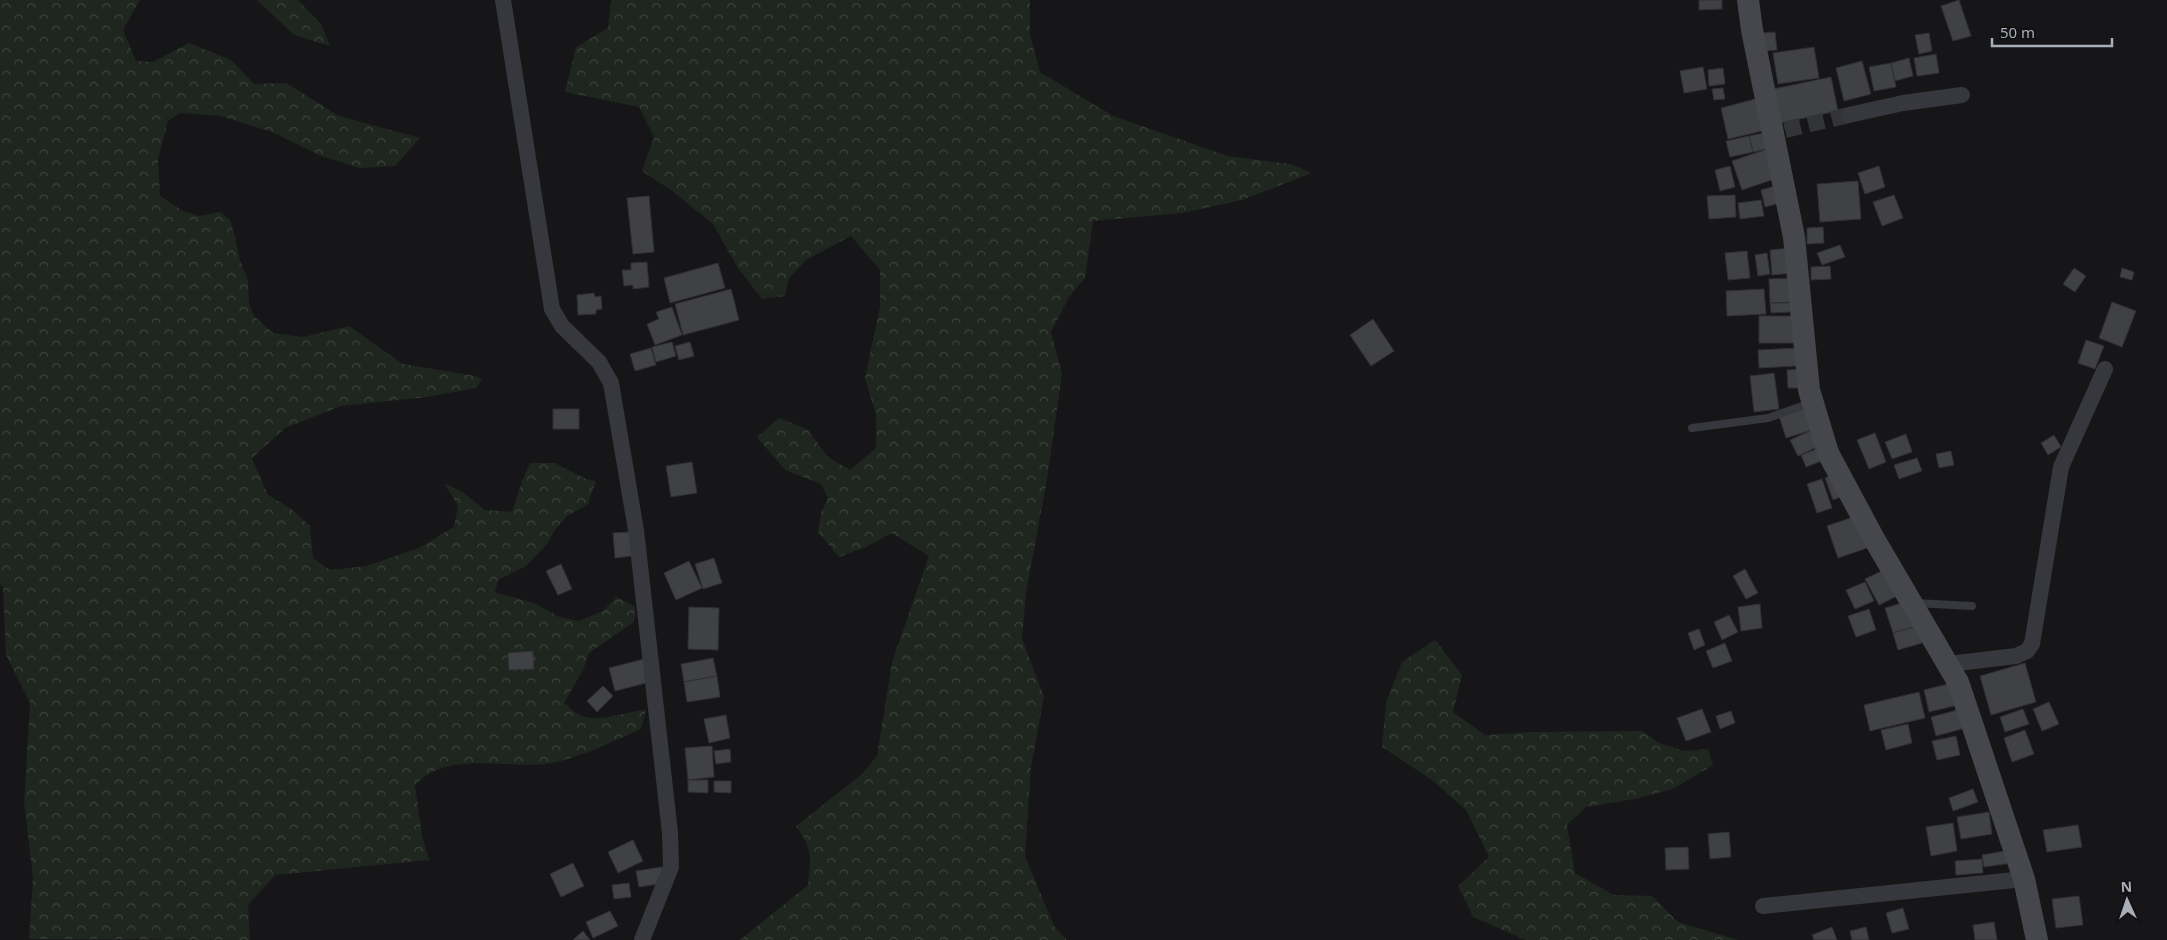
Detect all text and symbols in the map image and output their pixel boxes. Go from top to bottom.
scale bar [1992,15,2112,47]
text: 50 m [2000,22,2035,42]
north arrow [2102,875,2152,925]
text: N [2120,877,2132,896]

